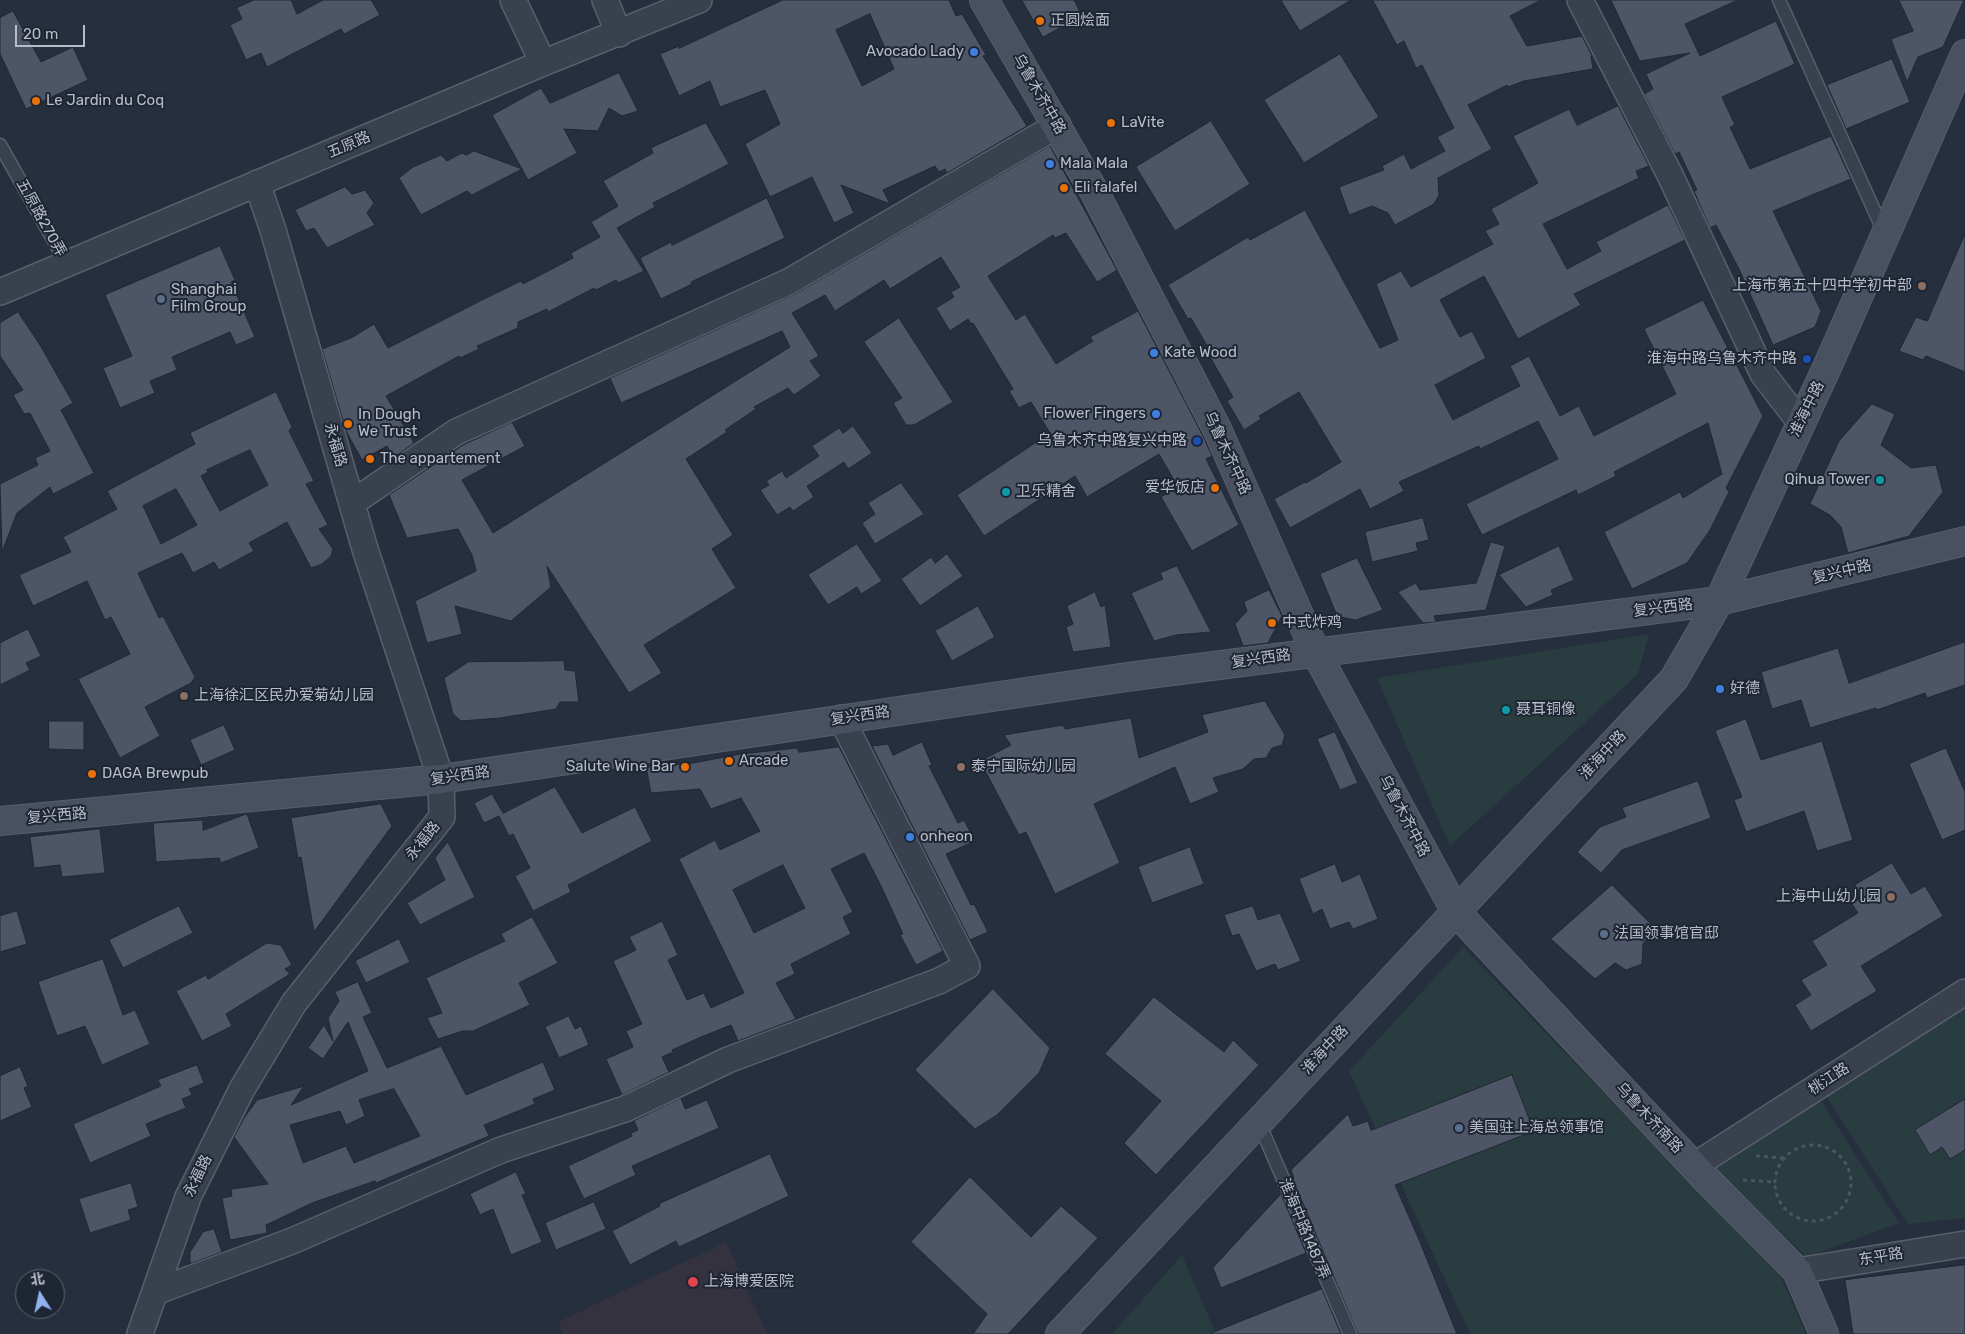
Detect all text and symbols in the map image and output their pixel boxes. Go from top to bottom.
place label: 正圆烩面 [1050,12,1110,30]
scale bar [18,15,88,47]
marker: 正圆烩面 [1034,15,1046,27]
text: 20 m [23,25,58,43]
place label: Avocado Lady [866,43,964,61]
marker: Avocado Lady [968,46,980,58]
street label: 乌鲁木齐中路 [1009,51,1069,137]
place label: Le Jardin du Coq [46,92,164,110]
marker: Le Jardin du Coq [30,95,42,107]
place label: LaVite [1121,114,1165,132]
marker: LaVite [1105,117,1117,129]
street label: 五原路 [325,128,373,162]
place label: Mala Mala [1060,155,1128,173]
marker: Mala Mala [1044,158,1056,170]
street label: 五原路270弄 [12,176,70,260]
place label: Eli falafel [1074,179,1138,197]
marker: Eli falafel [1058,182,1070,194]
place label: 上海市第五十四中学初中部 [1732,277,1912,295]
marker: 上海市第五十四中学初中部 [1916,280,1928,292]
place label: Shanghai Film Group [171,281,246,316]
marker: Shanghai Film Group [155,293,167,305]
place label: Kate Wood [1164,344,1237,362]
marker: Kate Wood [1148,347,1160,359]
place label: 淮海中路乌鲁木齐中路 [1647,350,1797,368]
marker: 淮海中路乌鲁木齐中路 [1801,353,1813,365]
street label: 淮海中路 [1786,378,1828,440]
place label: Flower Fingers [1043,405,1146,423]
place label: In Dough We Trust [358,406,421,441]
marker: Flower Fingers [1150,408,1162,420]
street label: 乌鲁木齐中路 [1200,408,1254,498]
marker: In Dough We Trust [342,418,354,430]
street label: 永福路 [320,421,350,469]
place label: 乌鲁木齐中路复兴中路 [1037,432,1187,450]
marker: 乌鲁木齐中路复兴中路 [1191,435,1203,447]
place label: The appartement [380,450,501,468]
marker: The appartement [364,453,376,465]
place label: Qihua Tower [1785,471,1870,489]
marker: Qihua Tower [1874,474,1886,486]
place label: 爱华饭店 [1145,479,1205,497]
marker: 爱华饭店 [1209,482,1221,494]
place label: 卫乐精舍 [1016,483,1076,501]
marker: 卫乐精舍 [1000,486,1012,498]
street label: 复兴中路 [1811,556,1873,588]
street label: 复兴西路 [1632,595,1694,621]
place label: 中式炸鸡 [1282,614,1342,632]
marker: 中式炸鸡 [1266,617,1278,629]
street label: 复兴西路 [1230,646,1292,672]
place label: 好德 [1730,680,1760,698]
marker: 好德 [1714,683,1726,695]
place label: 上海徐汇区民办爱菊幼儿园 [194,687,374,705]
marker: 上海徐汇区民办爱菊幼儿园 [178,690,190,702]
place label: 聂耳铜像 [1516,701,1576,719]
street label: 复兴西路 [829,703,891,729]
marker: 聂耳铜像 [1500,704,1512,716]
street label: 淮海中路 [1576,727,1630,783]
place label: Arcade [739,752,788,770]
marker: Arcade [723,755,735,767]
place label: Salute Wine Bar [566,758,675,776]
place label: 泰宁国际幼儿园 [971,758,1076,776]
marker: Salute Wine Bar [679,761,691,773]
marker: 泰宁国际幼儿园 [955,761,967,773]
street label: 复兴西路 [429,763,491,789]
place label: DAGA Brewpub [102,765,208,783]
marker: DAGA Brewpub [86,768,98,780]
street label: 乌鲁木齐中路 [1375,772,1433,860]
street label: 复兴西路 [26,804,88,828]
street label: 永福路 [402,818,444,864]
place label: onheon [920,828,973,846]
marker: onheon [904,831,916,843]
place label: 上海中山幼儿园 [1776,888,1881,906]
marker: 上海中山幼儿园 [1885,891,1897,903]
place label: 法国领事馆官邸 [1614,925,1719,943]
marker: 法国领事馆官邸 [1598,928,1610,940]
street label: 淮海中路 [1298,1022,1352,1078]
street label: 桃江路 [1805,1059,1853,1099]
street label: 乌鲁木齐南路 [1612,1079,1686,1157]
place label: 美国驻上海总领事馆 [1469,1119,1604,1137]
marker: 美国驻上海总领事馆 [1453,1122,1465,1134]
street label: 永福路 [180,1152,216,1200]
street label: 淮海中路1487弄 [1275,1176,1333,1282]
street label: 东平路 [1857,1245,1905,1269]
north arrow [15,1269,65,1319]
text: 北 [29,1270,46,1289]
place label: 上海博爱医院 [704,1273,794,1291]
marker: 上海博爱医院 [686,1275,700,1289]

